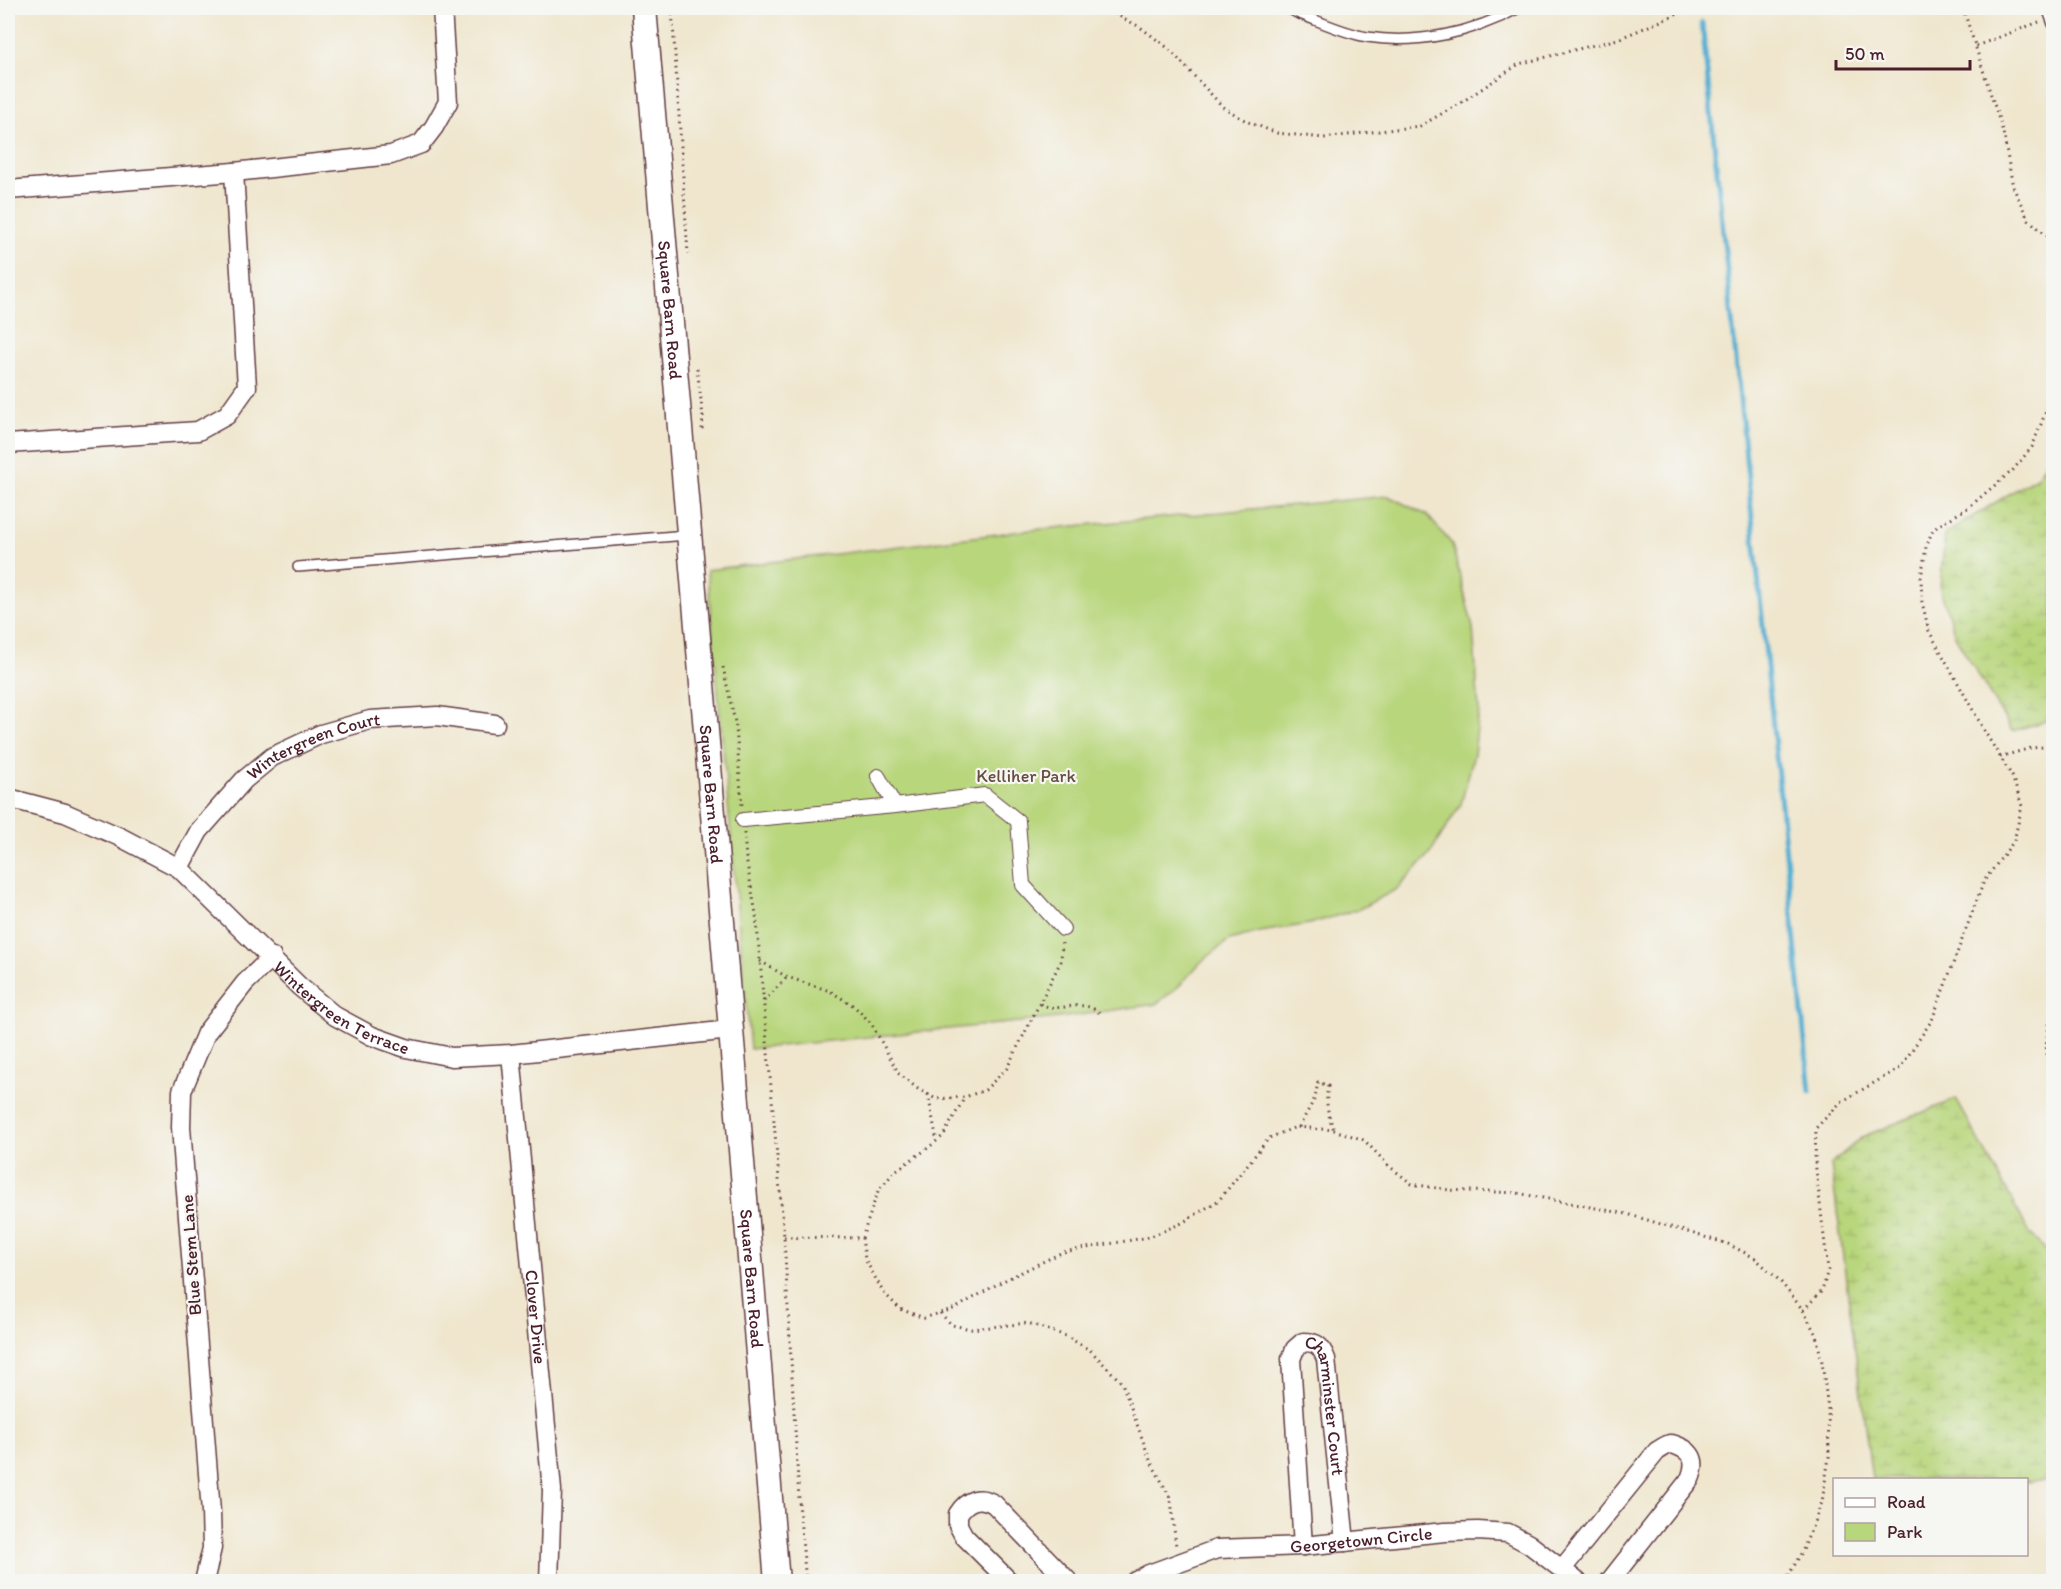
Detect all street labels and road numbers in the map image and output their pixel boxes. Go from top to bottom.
street label: Square Barn Road [653,239,687,381]
street label: Wintergreen Court [242,708,381,784]
street label: Square Barn Road [695,724,728,865]
street label: Wintergreen Terrace [269,956,412,1059]
street label: Blue Stem Lane [176,1194,206,1316]
street label: Square Barn Road [735,1208,768,1349]
street label: Clover Drive [520,1269,551,1365]
street label: Charminster Court [1303,1331,1349,1477]
street label: Georgetown Circle [1290,1522,1433,1557]

